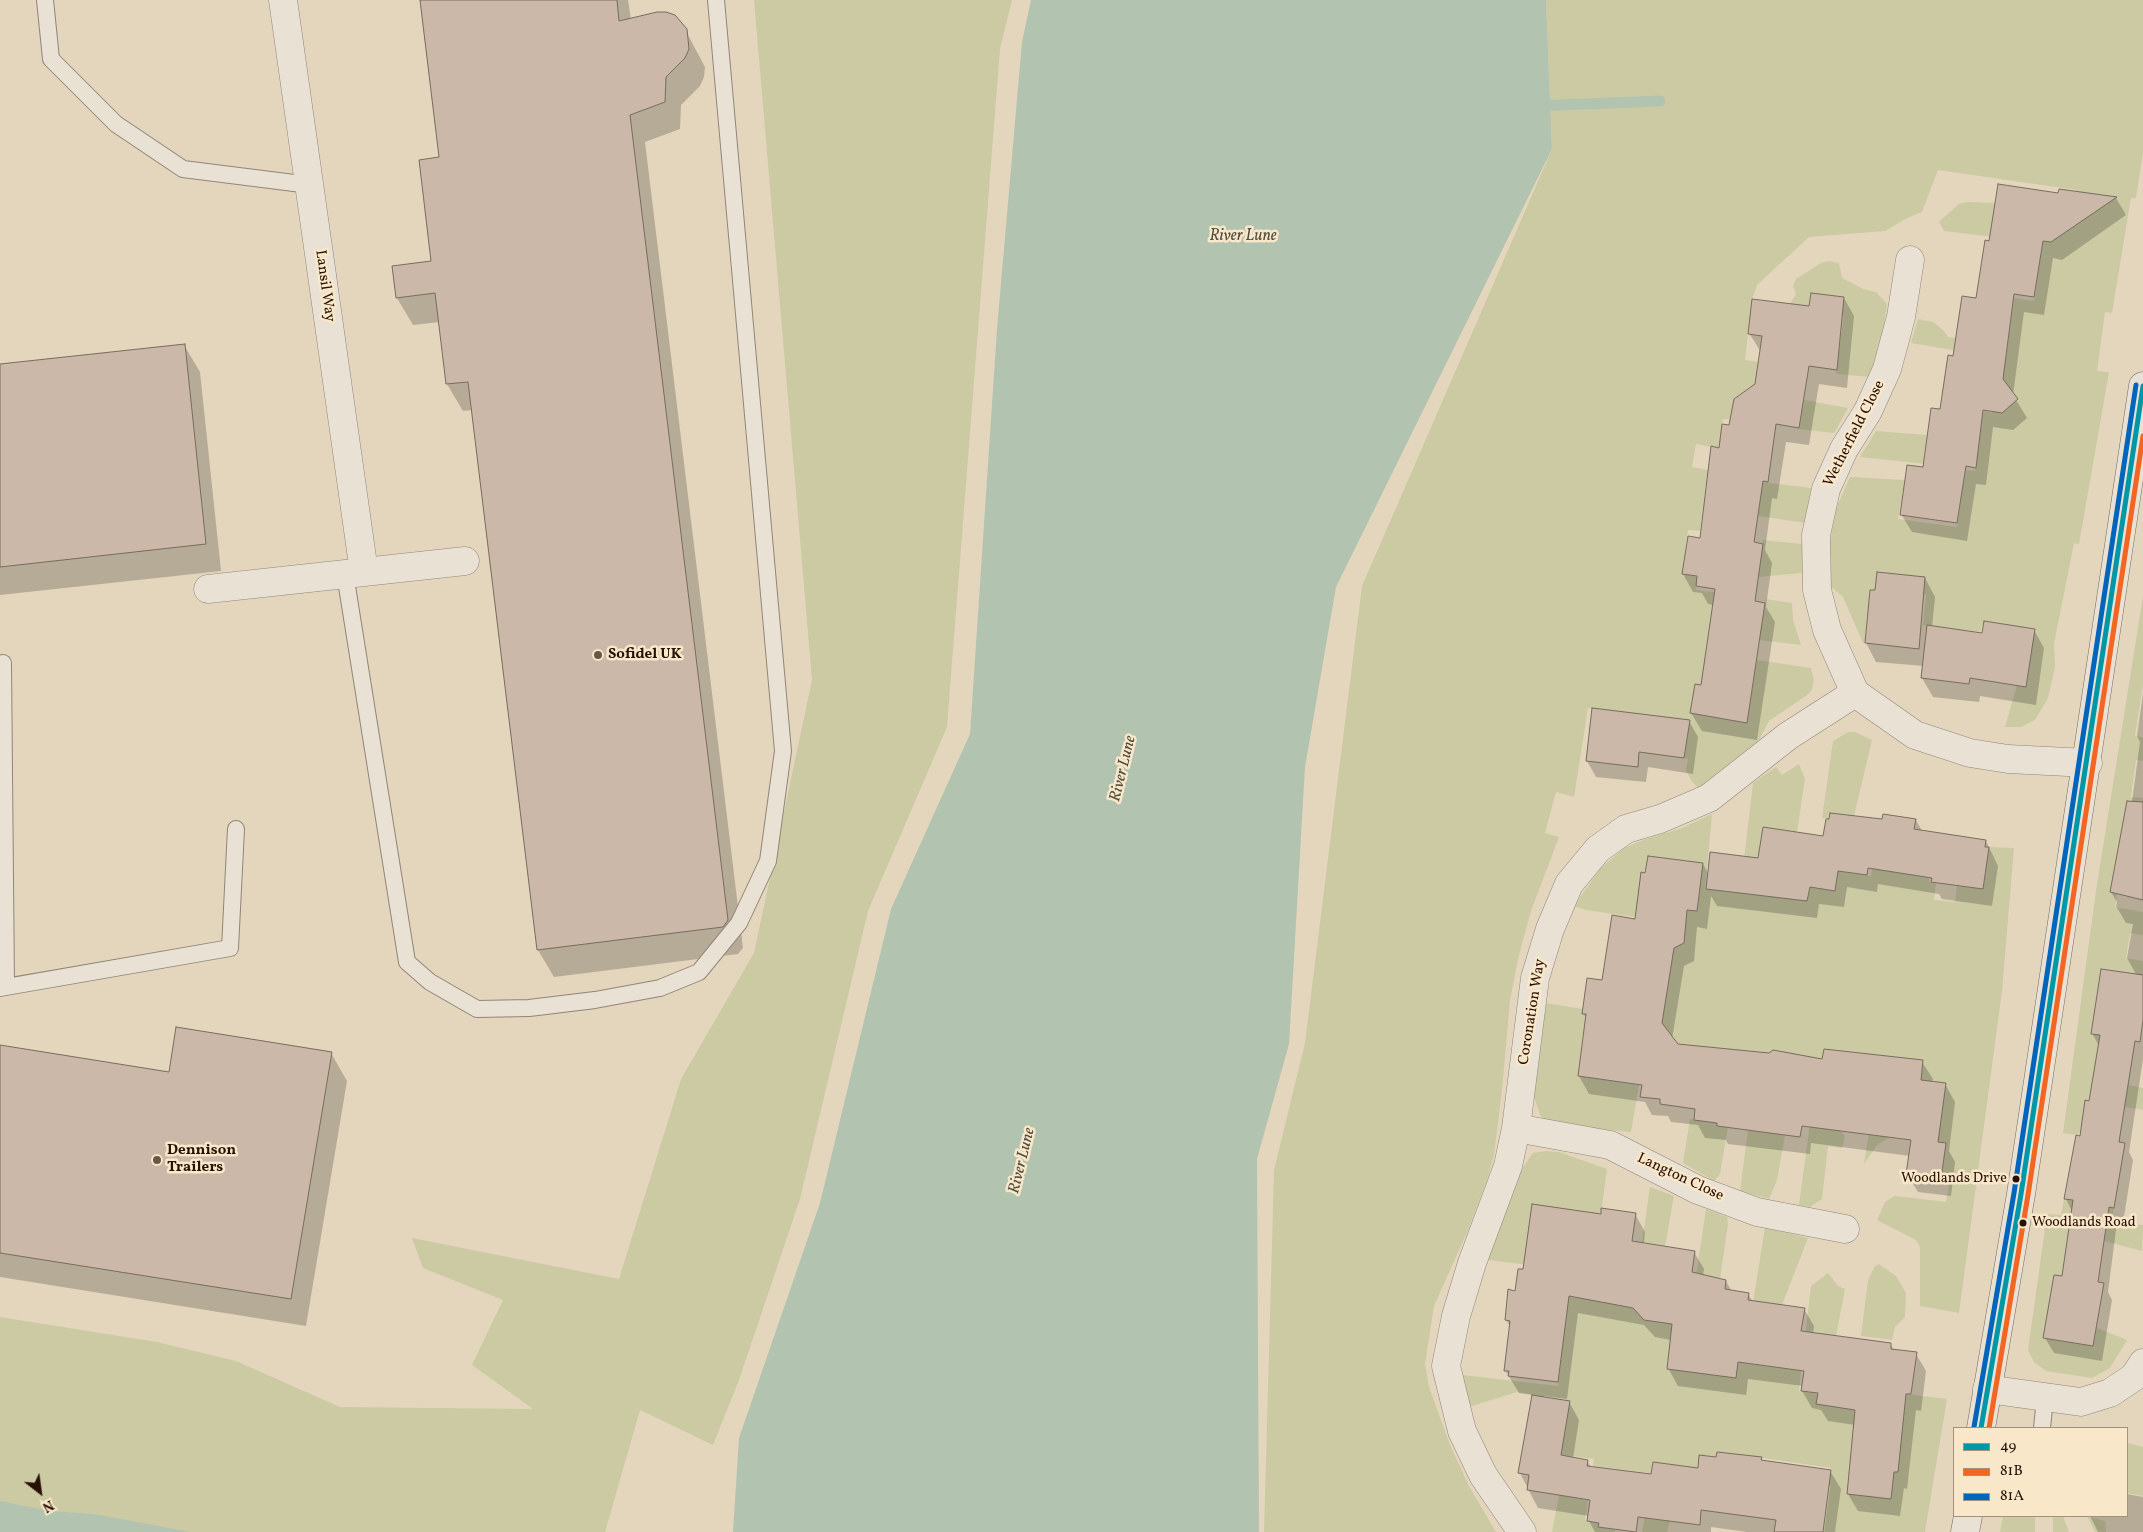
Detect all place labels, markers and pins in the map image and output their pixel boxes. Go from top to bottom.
place label: Sofidel UK [608,646,682,664]
marker: Sofidel UK [592,649,604,661]
place label: Dennison Trailers [167,1142,236,1177]
marker: Dennison Trailers [151,1154,163,1166]
place label: Woodlands Drive [1901,1171,2007,1187]
marker: Woodlands Drive [2011,1174,2021,1184]
place label: Woodlands Road [2032,1215,2136,1231]
marker: Woodlands Road [2018,1218,2028,1228]

